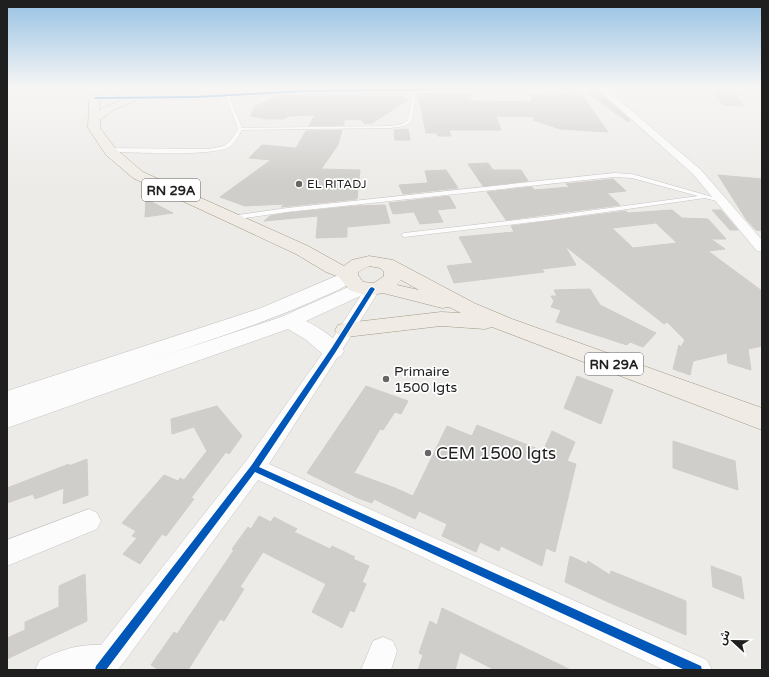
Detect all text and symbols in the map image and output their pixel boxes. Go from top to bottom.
place label: EL RITADJ [307,177,367,191]
road number: RN 29A [142,179,200,201]
marker: EL RITADJ [294,179,304,189]
road number: RN 29A [585,353,643,375]
place label: Primaire 1500 lgts [394,363,457,396]
marker: Primaire 1500 lgts [381,374,391,384]
place label: CEM 1500 lgts [436,443,556,464]
marker: CEM 1500 lgts [423,448,433,458]
north arrow [713,621,753,661]
text: ش [715,628,733,647]

